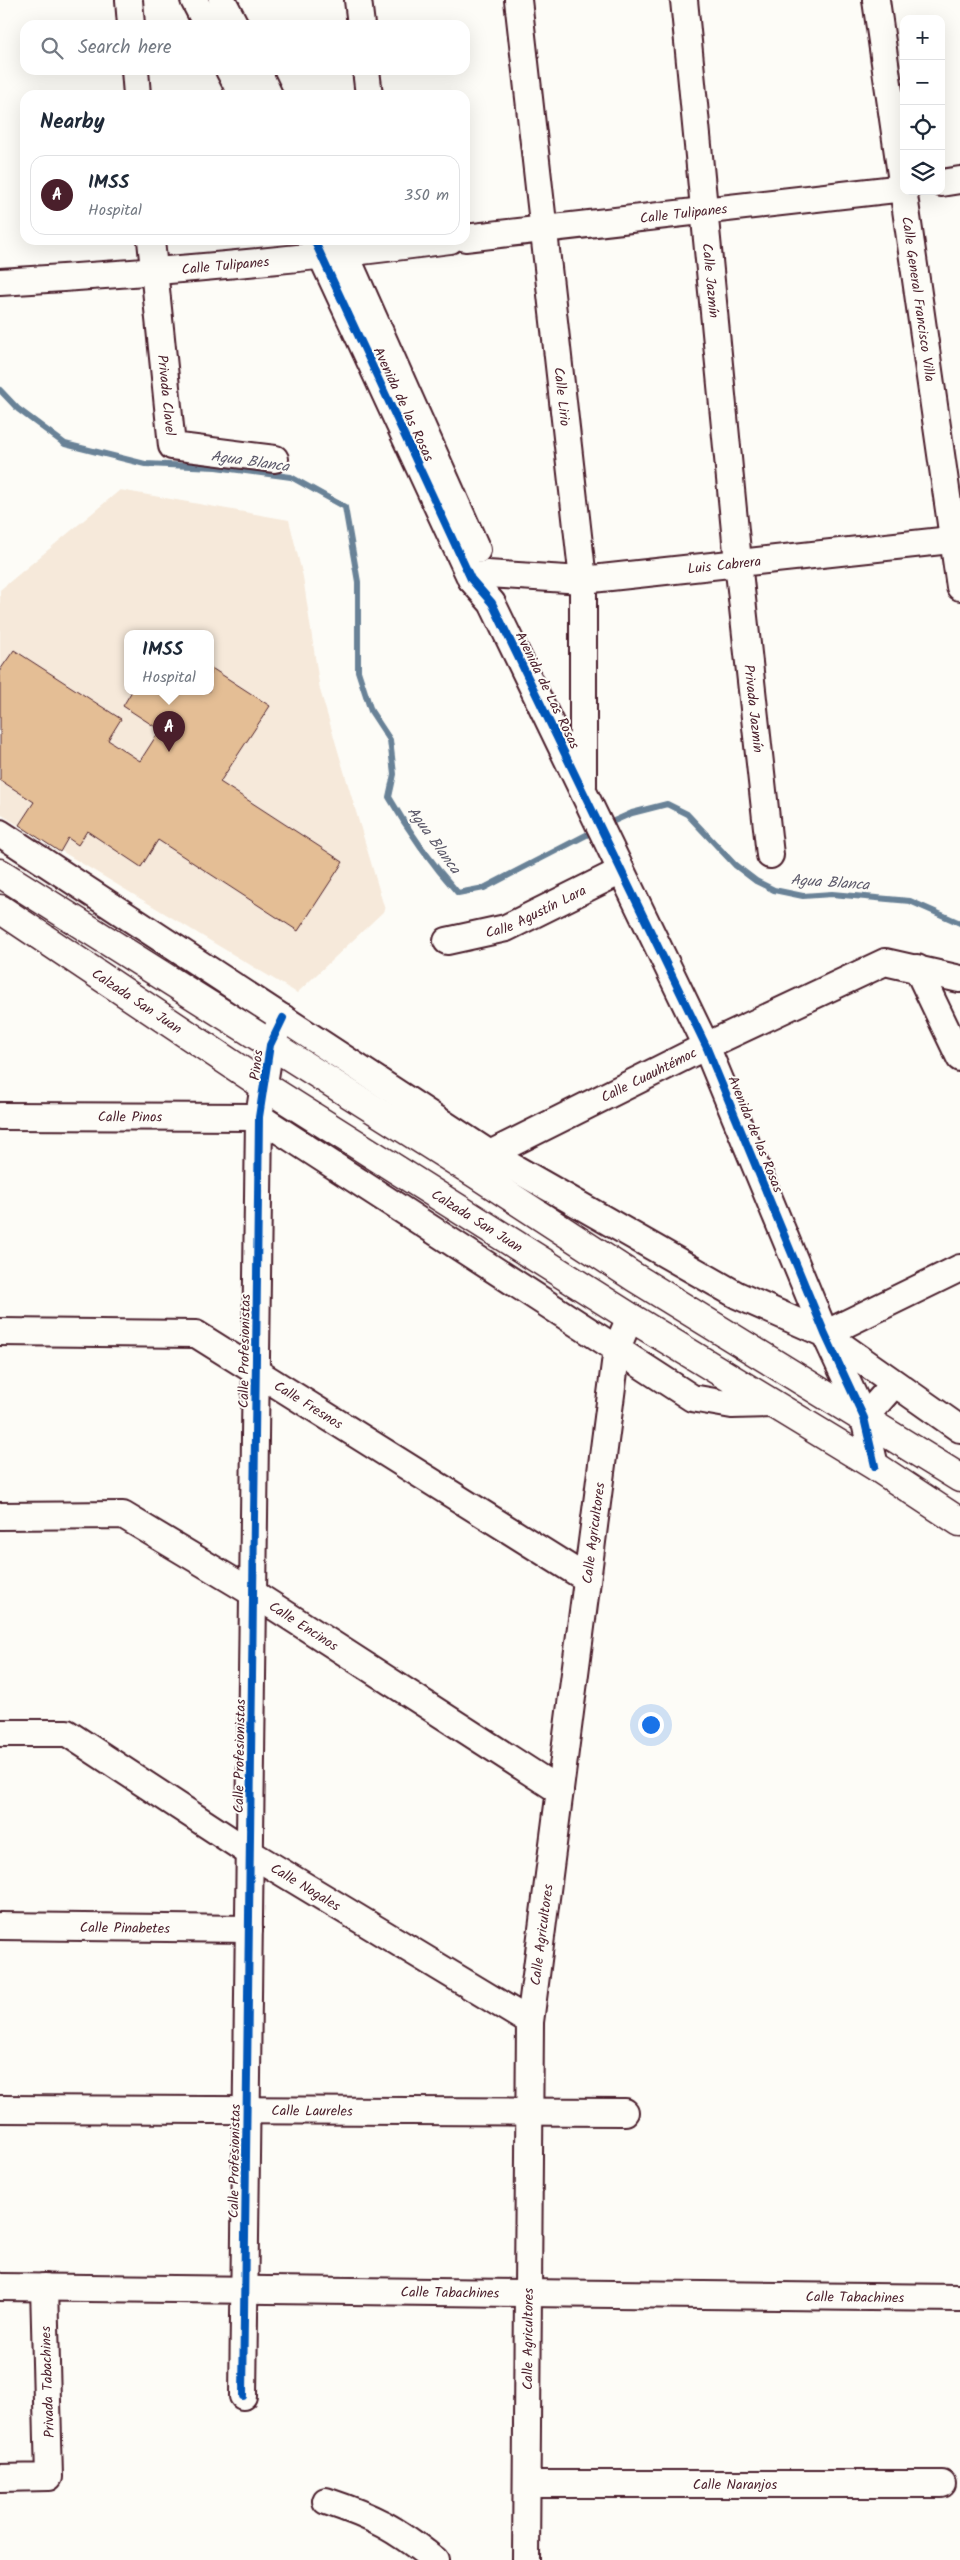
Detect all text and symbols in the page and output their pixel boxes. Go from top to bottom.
map controls [900,15,945,195]
button: + [900,15,945,60]
search box [20,20,470,75]
text: Search here [78,33,172,63]
icon: search [38,34,66,62]
button: − [900,60,945,105]
button: locate [900,105,945,150]
text: Nearby [40,106,105,139]
button: layers [900,150,945,195]
text: IMSS [88,168,129,198]
text: A [52,183,62,208]
text: 350 m [404,183,449,208]
text: Hospital [88,198,142,223]
street label: Calle Tulipanes [639,198,729,230]
street label: Calle General Francisco Villa [895,215,940,383]
street label: Calle Jazmín [695,242,725,319]
street label: Calle Tulipanes [181,251,270,281]
street label: Avenida de las Rosas [367,344,439,465]
street label: Privada Clavel [151,354,181,437]
street label: Calle Lirio [547,366,576,427]
water label: Agua Blanca [209,445,291,479]
street label: Luis Cabrera [686,551,762,581]
street label: Avenida de Las Rosas [509,628,585,753]
popup [124,630,214,695]
text: IMSS [142,635,183,665]
street label: Privada Jazmín [737,663,769,754]
text: Hospital [142,665,196,690]
pin: A [153,711,185,752]
water label: Agua Blanca [400,802,467,880]
water label: Agua Blanca [790,868,871,898]
street label: Calle Agustín Lara [483,880,590,944]
street label: Calzada San Juan [87,963,186,1040]
street label: Calle Cuauhtémoc [597,1042,701,1109]
street label: Pinos [244,1049,270,1082]
street label: Avenida de las Rosas [722,1073,789,1196]
street label: Calle Pinos [98,1106,162,1129]
street label: Calzada San Juan [427,1184,527,1259]
street label: Calle Profesionistas [233,1294,257,1408]
street label: Calle Fresnos [269,1375,347,1435]
street label: Calle Agricultores [577,1481,612,1585]
street label: Calle Encinos [264,1596,342,1657]
street label: Calle Profesionistas [228,1699,252,1813]
your location [638,1712,664,1738]
street label: Calle Nogales [266,1858,345,1917]
street label: Calle Agricultores [525,1883,560,1987]
street label: Calle Pinabetes [80,1917,170,1940]
street label: Calle Laureles [271,2100,353,2123]
street label: Calle Profesionistas [223,2104,247,2218]
street label: Calle Tabachines [401,2282,499,2305]
street label: Calle Tabachines [805,2286,904,2309]
street label: Calle Agricultores [517,2288,540,2390]
street label: Privada Tabachines [35,2326,61,2438]
street label: Calle Naranjos [693,2474,777,2496]

